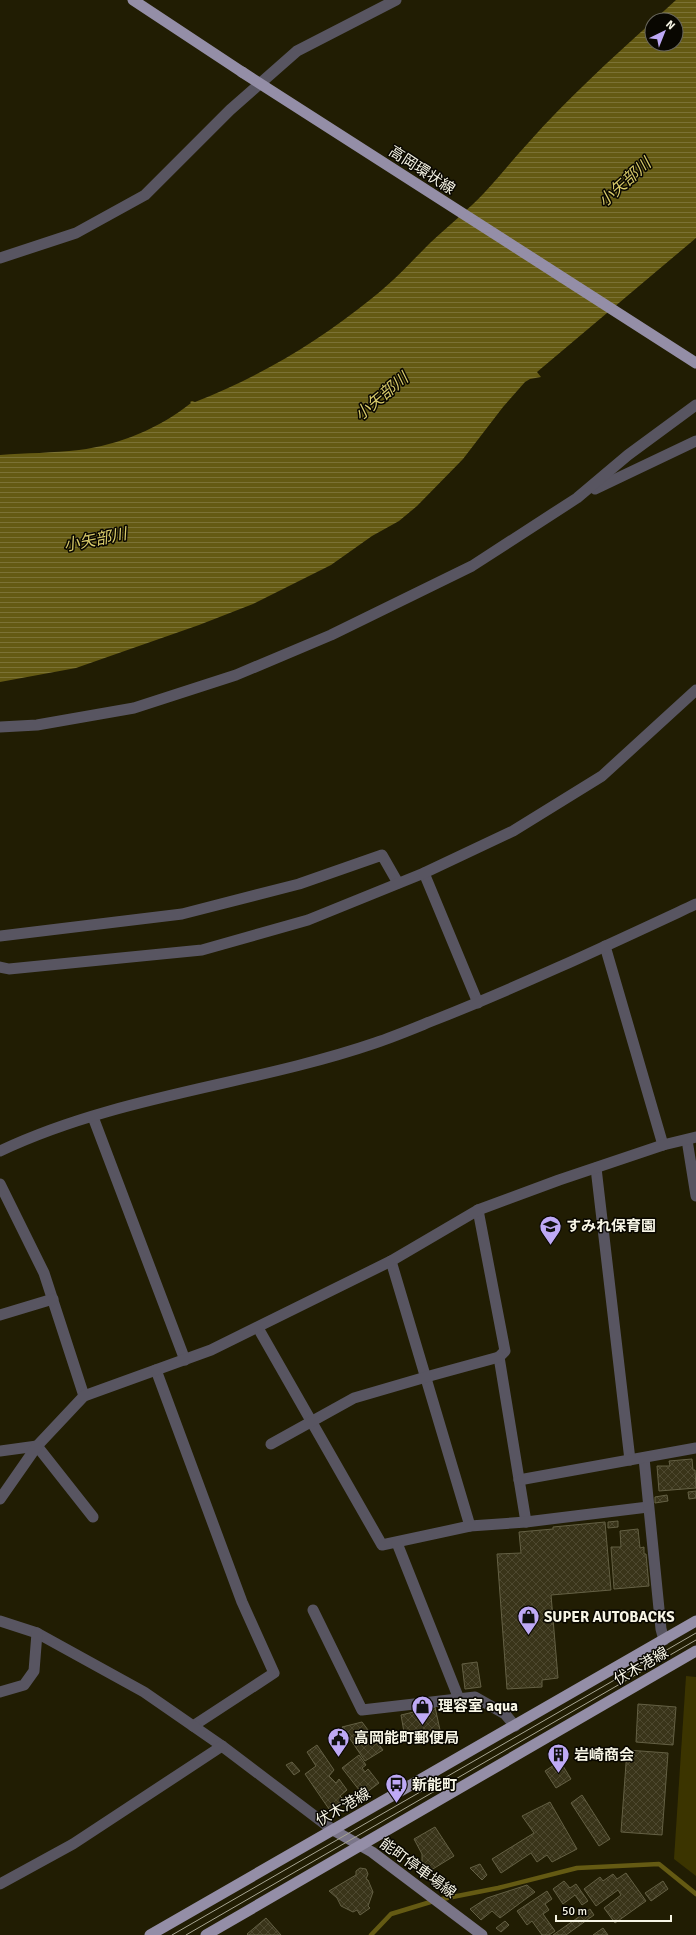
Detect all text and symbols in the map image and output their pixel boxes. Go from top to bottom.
north arrow [644,12,684,52]
text: N [663,18,678,32]
street label: 高岡環状線 [386,142,458,198]
water label: 小矢部川 [594,153,657,212]
water label: 小矢部川 [351,367,414,425]
water label: 小矢部川 [62,524,130,556]
school or university icon: すみれ保育園 [537,1213,563,1246]
place label: すみれ保育園 [566,1217,656,1235]
shop icon: SUPER AUTOBACKS [516,1604,542,1637]
place label: SUPER AUTOBACKS [544,1608,675,1626]
street label: 伏木港線 [611,1643,671,1689]
shop icon: 理容室 aqua [410,1693,436,1726]
place label: 理容室 aqua [438,1697,518,1715]
public building icon: 高岡能町郵便局 [326,1725,352,1758]
place label: 高岡能町郵便局 [354,1729,459,1747]
building icon: 岩崎商会 [545,1742,571,1775]
place label: 岩崎商会 [574,1746,634,1764]
bus stop icon: 新能町 [383,1772,409,1805]
place label: 新能町 [412,1776,457,1794]
street label: 伏木港線 [313,1784,373,1830]
street label: 能町停車場線 [376,1834,460,1902]
scale bar [556,1897,671,1923]
text: 50 m [562,1904,587,1919]

